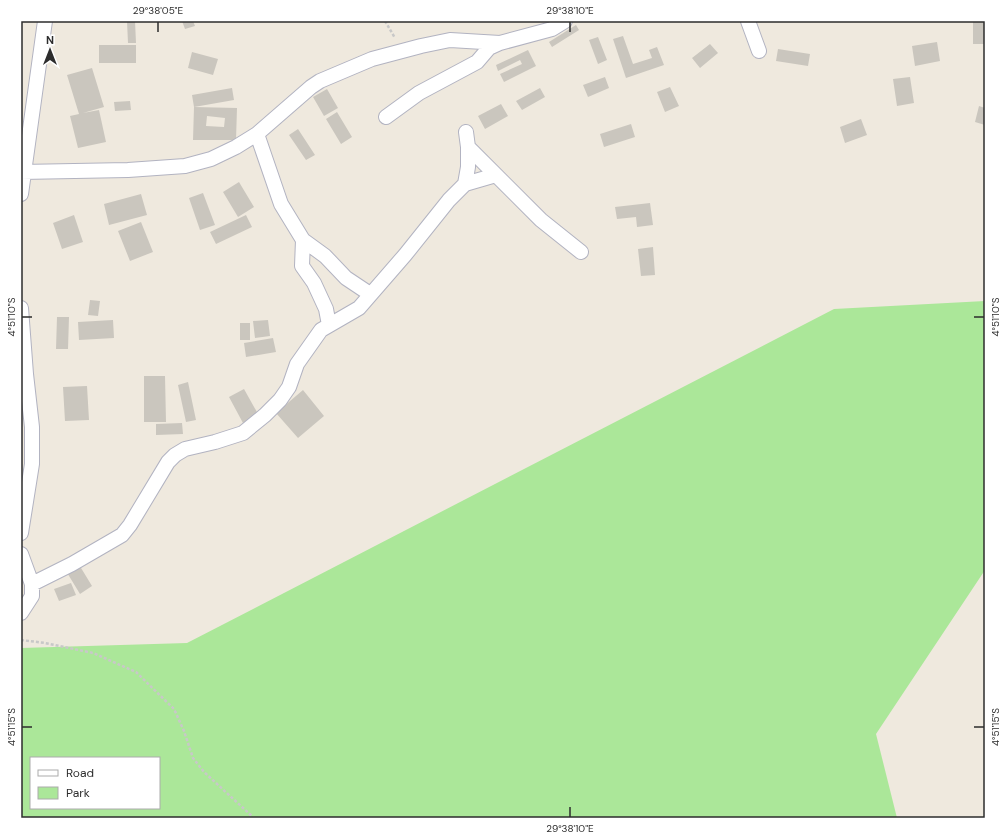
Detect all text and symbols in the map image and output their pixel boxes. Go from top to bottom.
text: 29°38'05"E [133,4,183,17]
text: 29°38'10"E [546,4,594,17]
north arrow [30,30,70,70]
text: N [46,33,54,47]
text: 4°51'10"S [5,297,18,336]
text: 4°51'10"S [989,297,1002,336]
text: 4°51'15"S [5,708,18,746]
text: 4°51'15"S [989,708,1002,746]
legend [30,757,160,809]
text: Road [66,765,94,781]
text: Park [66,785,90,801]
text: 29°38'10"E [546,822,594,835]

